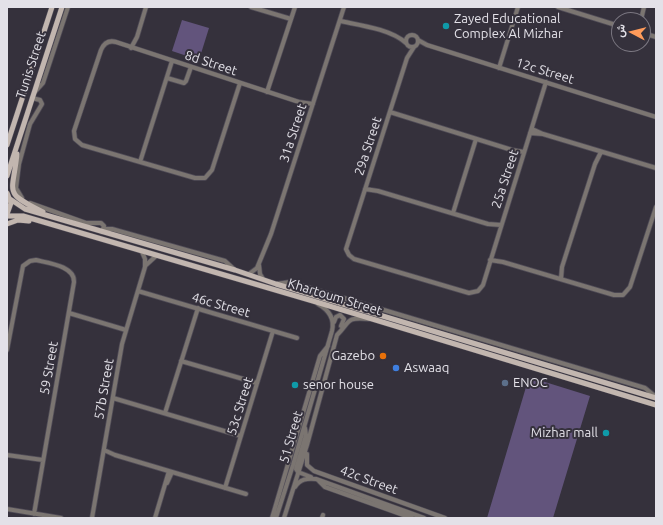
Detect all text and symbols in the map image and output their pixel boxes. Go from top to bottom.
place label: Zayed Educational Complex Al Mizhar [454,11,563,42]
north arrow [611,12,651,52]
marker: Zayed Educational Complex Al Mizhar [441,21,451,31]
text: ش [613,23,627,38]
street label: Tunis Street [13,29,49,101]
street label: 8d Street [183,47,239,79]
street label: 12c Street [514,55,576,87]
street label: 31a Street [276,102,310,164]
street label: 29a Street [351,115,385,177]
street label: 25a Street [488,148,522,210]
street label: Khartoum Street [286,275,384,319]
street label: 46c Street [190,289,252,321]
street label: 59 Street [37,340,61,396]
place label: Gazebo [331,348,375,364]
marker: Gazebo [378,351,388,361]
street label: 57b Street [91,357,117,421]
place label: Aswaaq [404,360,449,376]
marker: Aswaaq [391,363,401,373]
street label: 53c Street [224,375,256,437]
place label: ENOC [513,375,548,391]
place label: senor house [303,377,374,393]
marker: ENOC [500,378,510,388]
marker: senor house [290,380,300,390]
street label: 51 Street [276,409,306,465]
place label: Mizhar mall [531,425,598,441]
marker: Mizhar mall [601,428,611,438]
street label: 42c Street [338,462,400,498]

